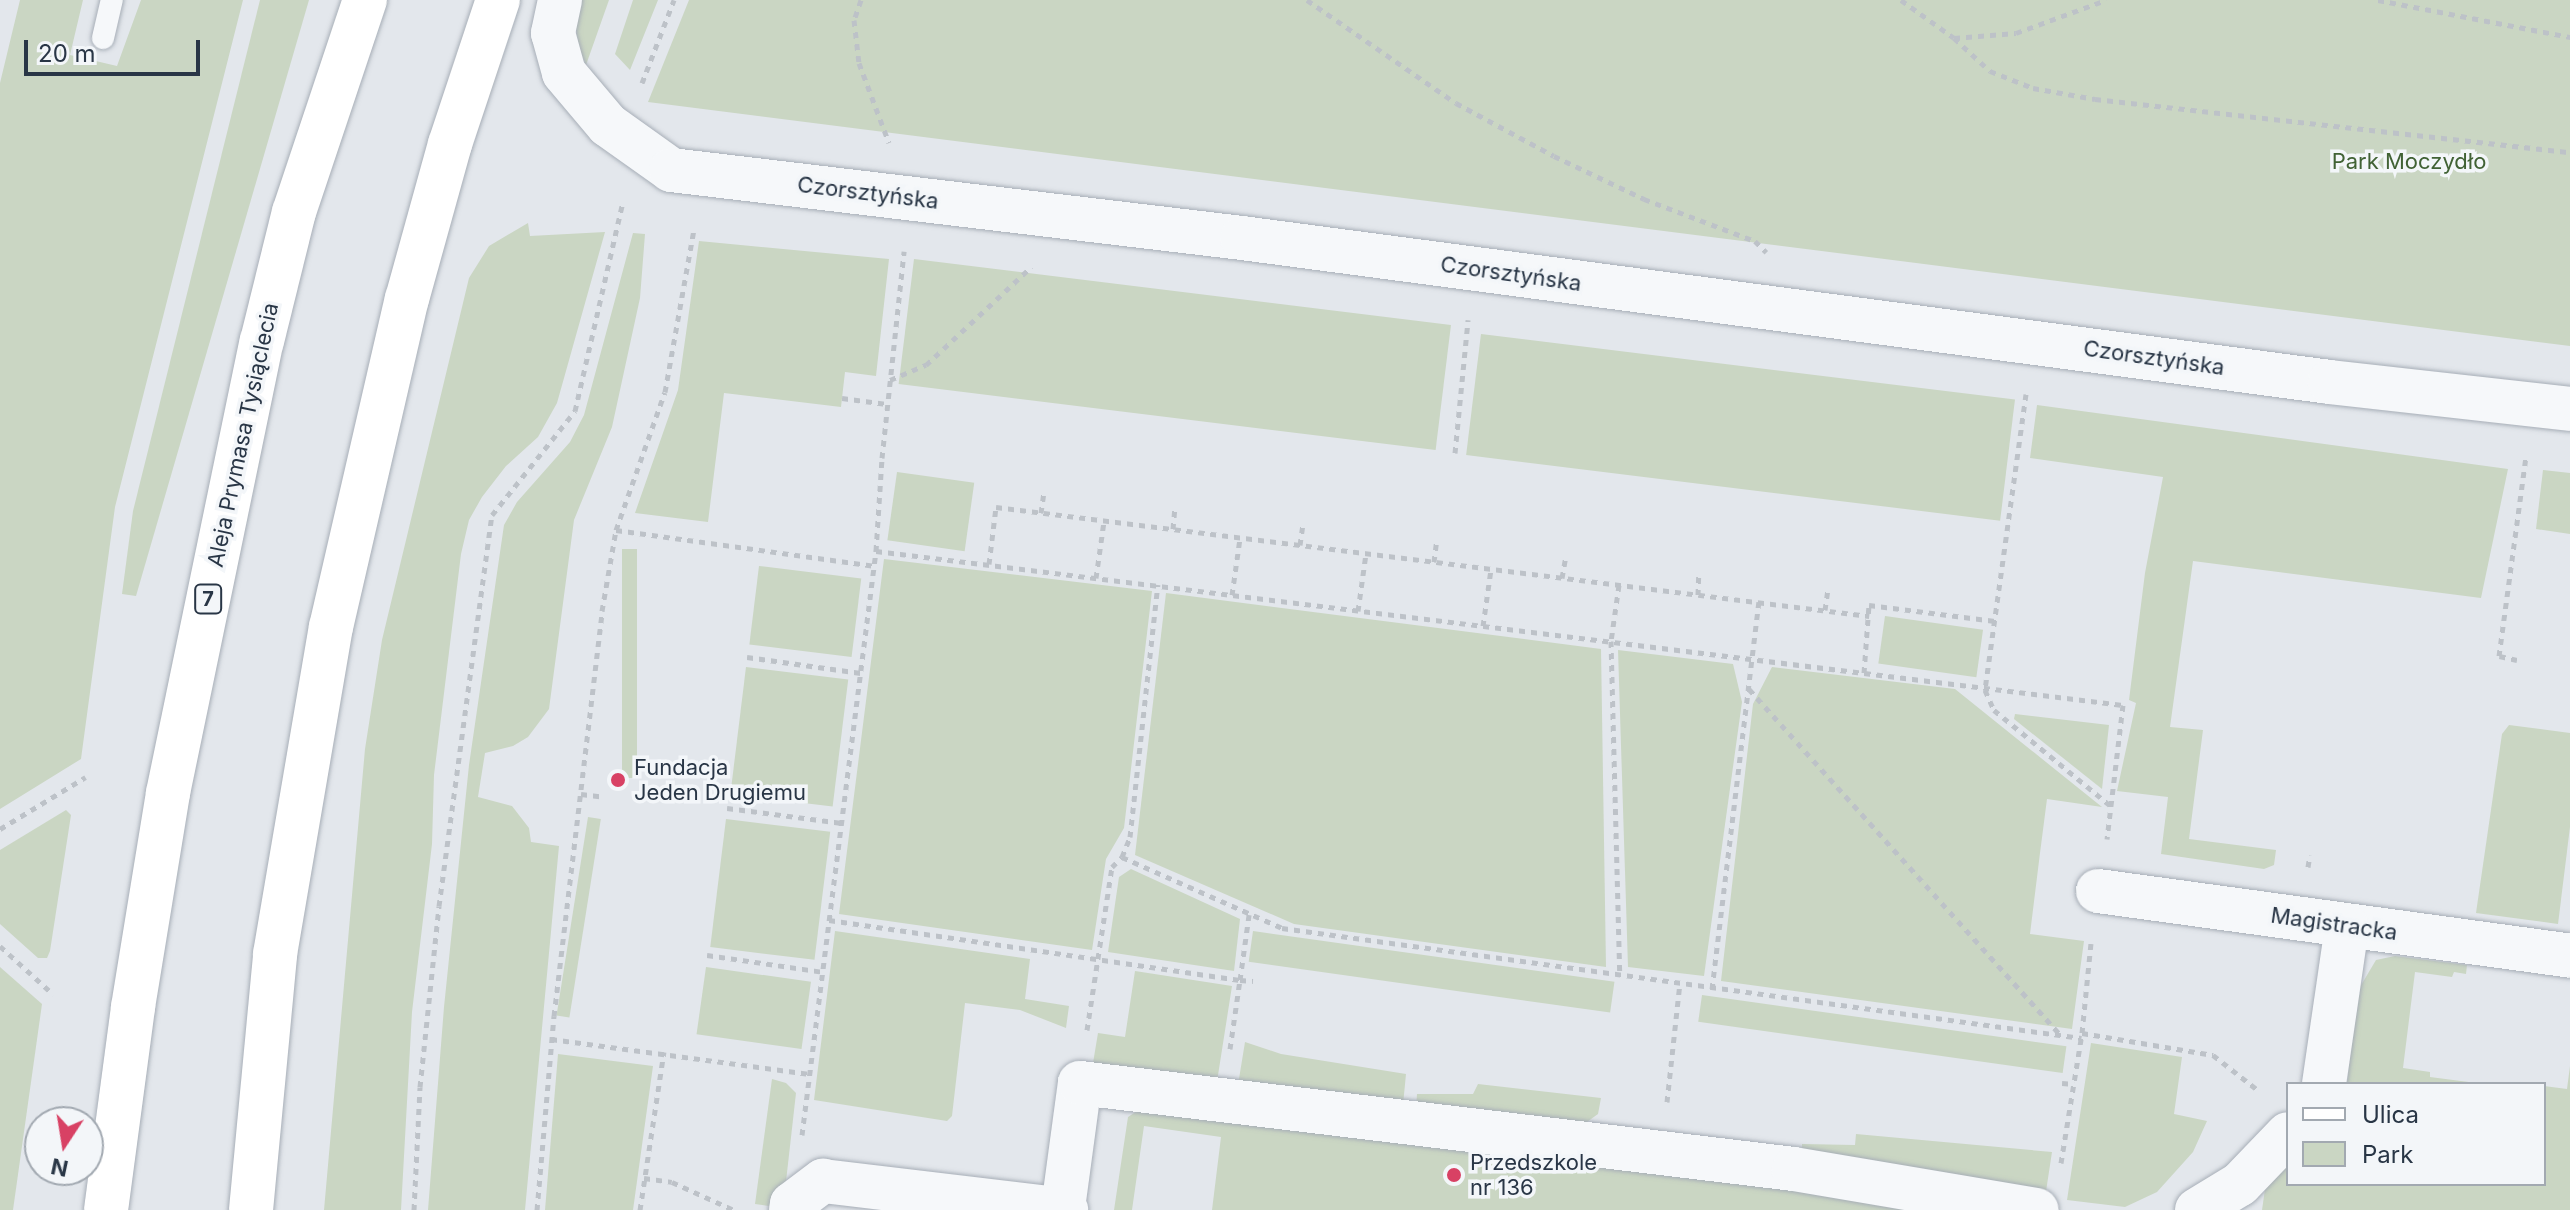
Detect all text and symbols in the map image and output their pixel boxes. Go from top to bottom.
scale bar [28,24,204,74]
text: 20 m [38,39,96,68]
park label: Park Moczydło [2332,149,2486,175]
street label: Czorsztyńska [796,171,940,215]
street label: Czorsztyńska [1439,251,1583,297]
street label: Aleja Prymasa Tysiąclecia [202,300,284,570]
street label: Czorsztyńska [2082,335,2226,381]
road number: 7 [194,583,222,615]
place label: Fundacja Jeden Drugiemu [634,754,806,806]
marker: Fundacja Jeden Drugiemu [609,771,627,789]
street label: Magistracka [2269,902,2399,946]
legend [2286,1082,2546,1186]
text: Ulica [2362,1100,2419,1129]
north arrow [24,1106,104,1186]
text: Park [2362,1140,2413,1169]
place label: Przedszkole nr 136 [1470,1149,1597,1200]
text: N [49,1153,70,1182]
marker: Przedszkole nr 136 [1445,1166,1463,1184]

